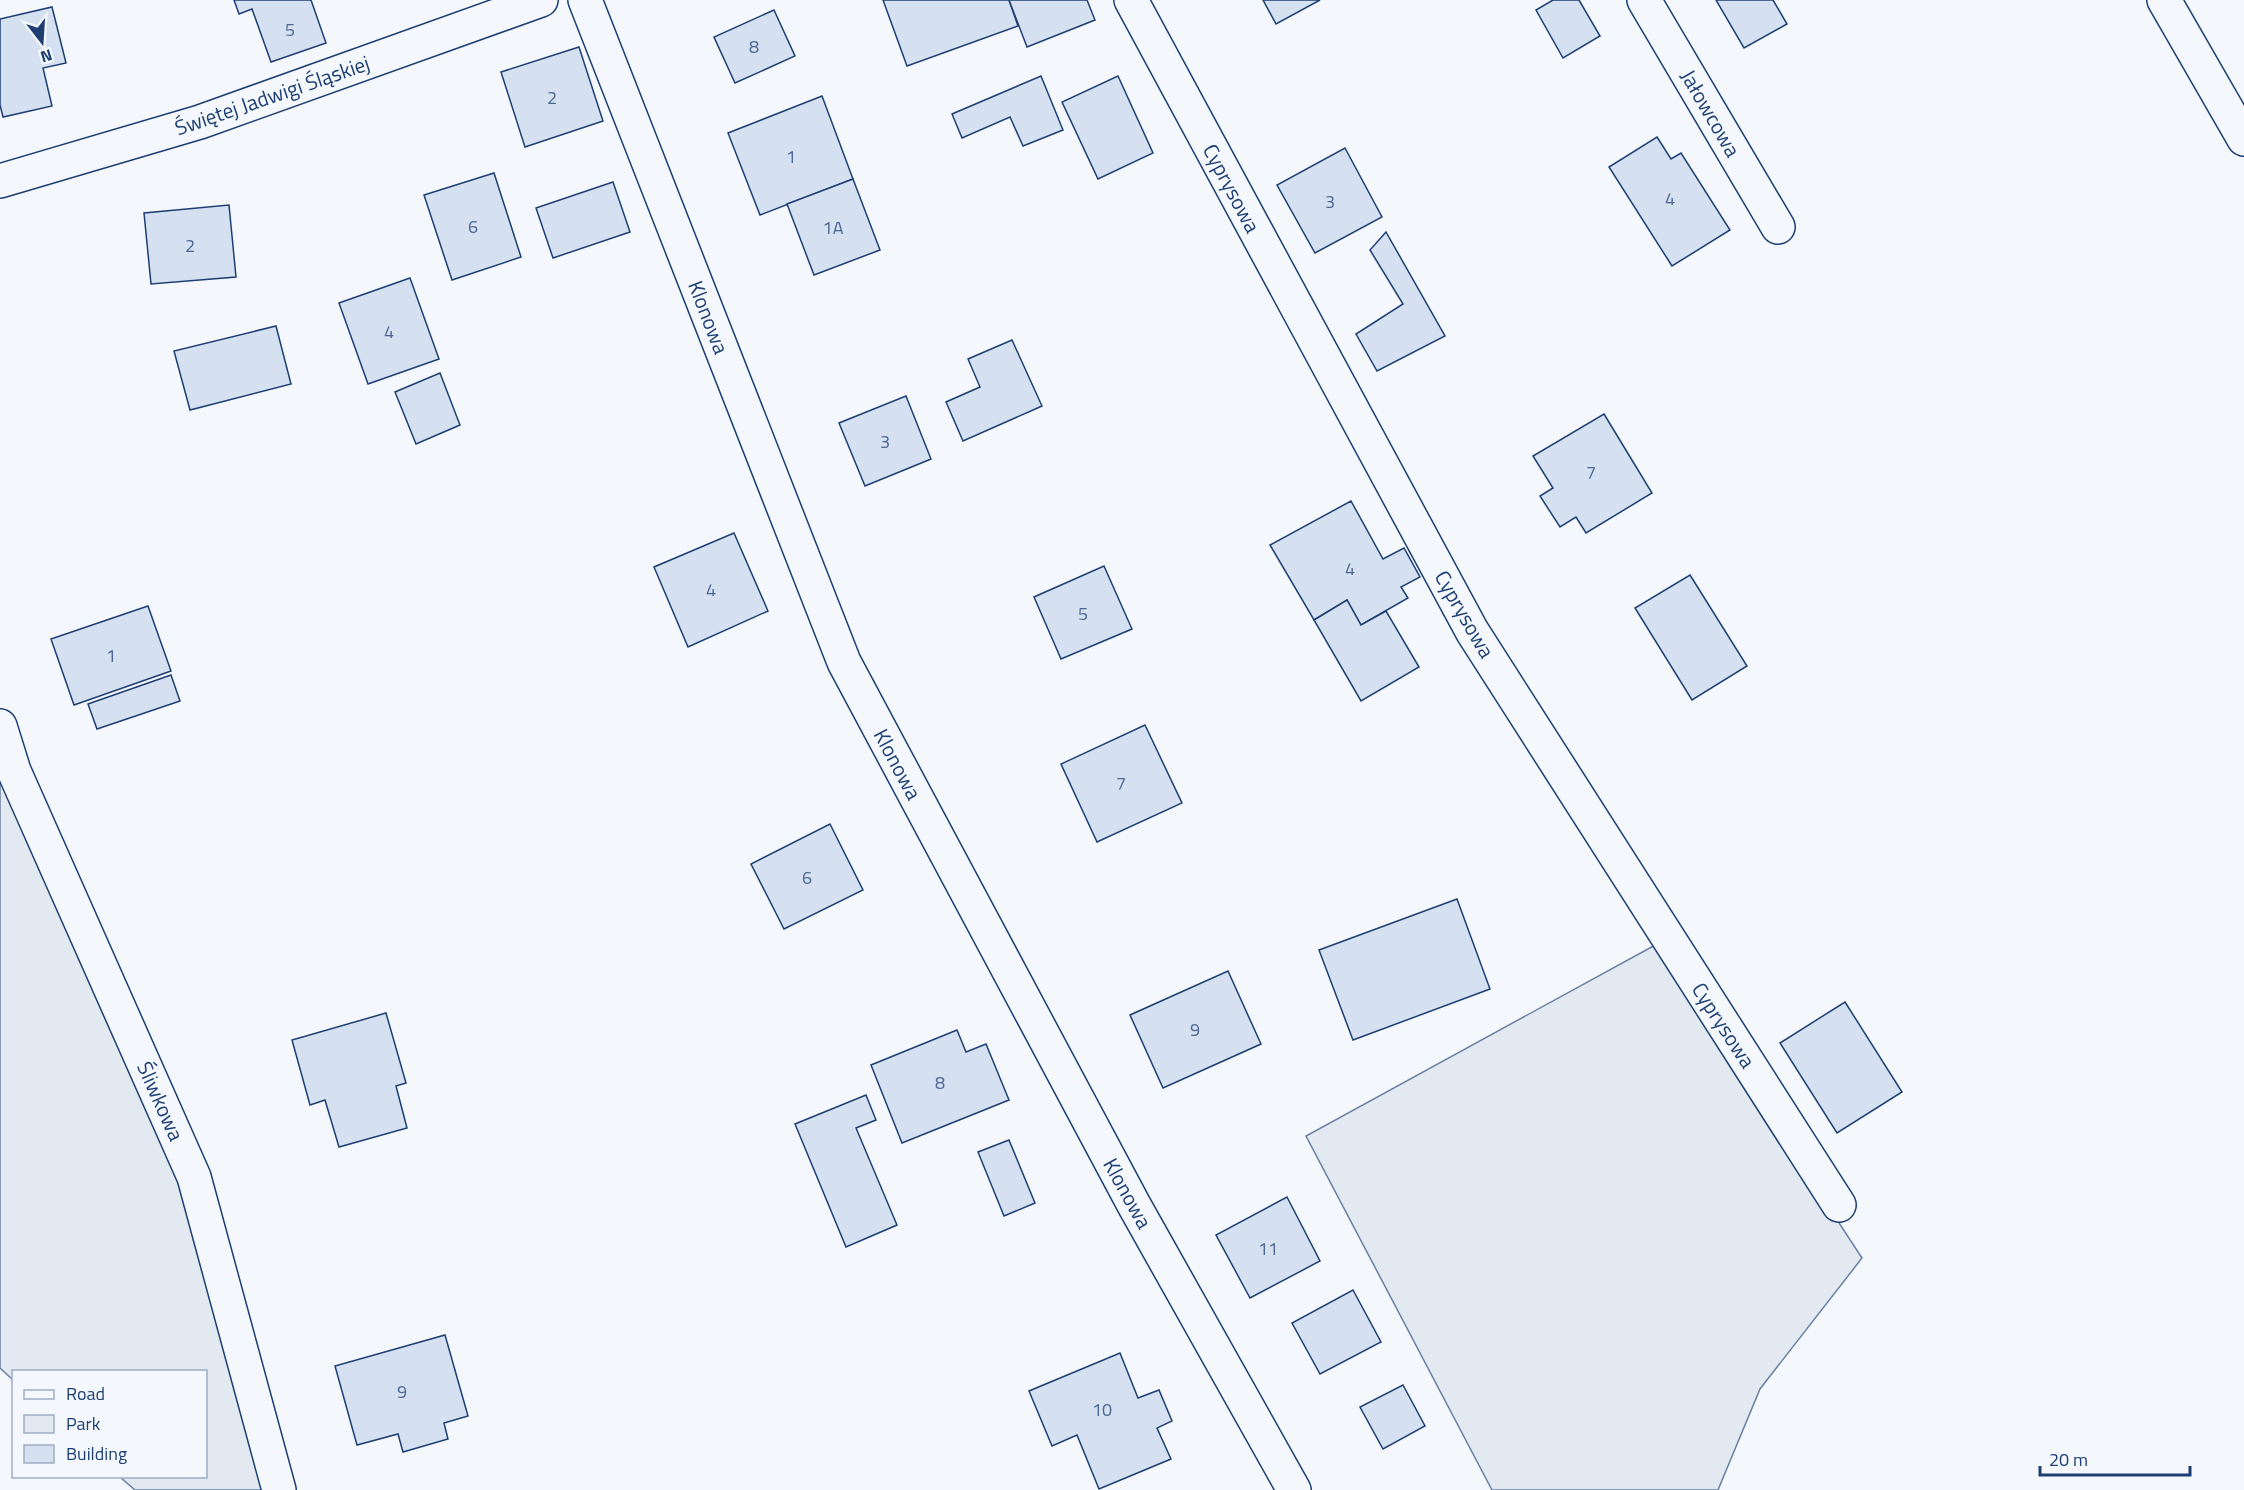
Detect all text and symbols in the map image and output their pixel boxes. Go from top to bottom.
north arrow [12,12,72,72]
house number: 5 [285,16,295,43]
house number: 8 [749,33,759,60]
text: N [38,43,55,69]
street label: Świętej Jadwigi Śląskiej [170,47,374,143]
street label: Jałowcowa [1673,63,1749,163]
house number: 2 [547,84,557,111]
street label: Cyprysowa [1195,138,1269,239]
house number: 1 [786,143,796,170]
house number: 4 [1665,185,1675,212]
house number: 3 [1325,188,1335,215]
house number: 6 [468,213,478,240]
house number: 1A [823,214,844,241]
house number: 2 [185,232,195,259]
street label: Klonowa [680,276,738,359]
house number: 4 [384,318,394,345]
house number: 3 [880,428,890,455]
house number: 7 [1586,459,1596,486]
house number: 4 [1345,555,1355,582]
street label: Cyprysowa [1427,564,1503,664]
house number: 4 [706,576,716,603]
house number: 5 [1078,600,1088,627]
house number: 1 [106,642,116,669]
street label: Klonowa [866,723,930,806]
house number: 7 [1116,770,1126,797]
house number: 6 [802,864,812,891]
street label: Cyprysowa [1684,976,1764,1075]
house number: 9 [1190,1016,1200,1043]
street label: Śliwkowa [129,1056,193,1146]
house number: 8 [935,1069,945,1096]
street label: Klonowa [1095,1152,1161,1235]
house number: 11 [1258,1235,1278,1262]
legend [12,1370,207,1478]
house number: 9 [397,1378,407,1405]
text: Road [66,1380,105,1407]
house number: 10 [1092,1396,1112,1423]
text: Park [66,1410,101,1437]
scale bar [2040,1439,2190,1477]
text: Building [66,1440,127,1467]
text: 20 m [2049,1446,2088,1473]

